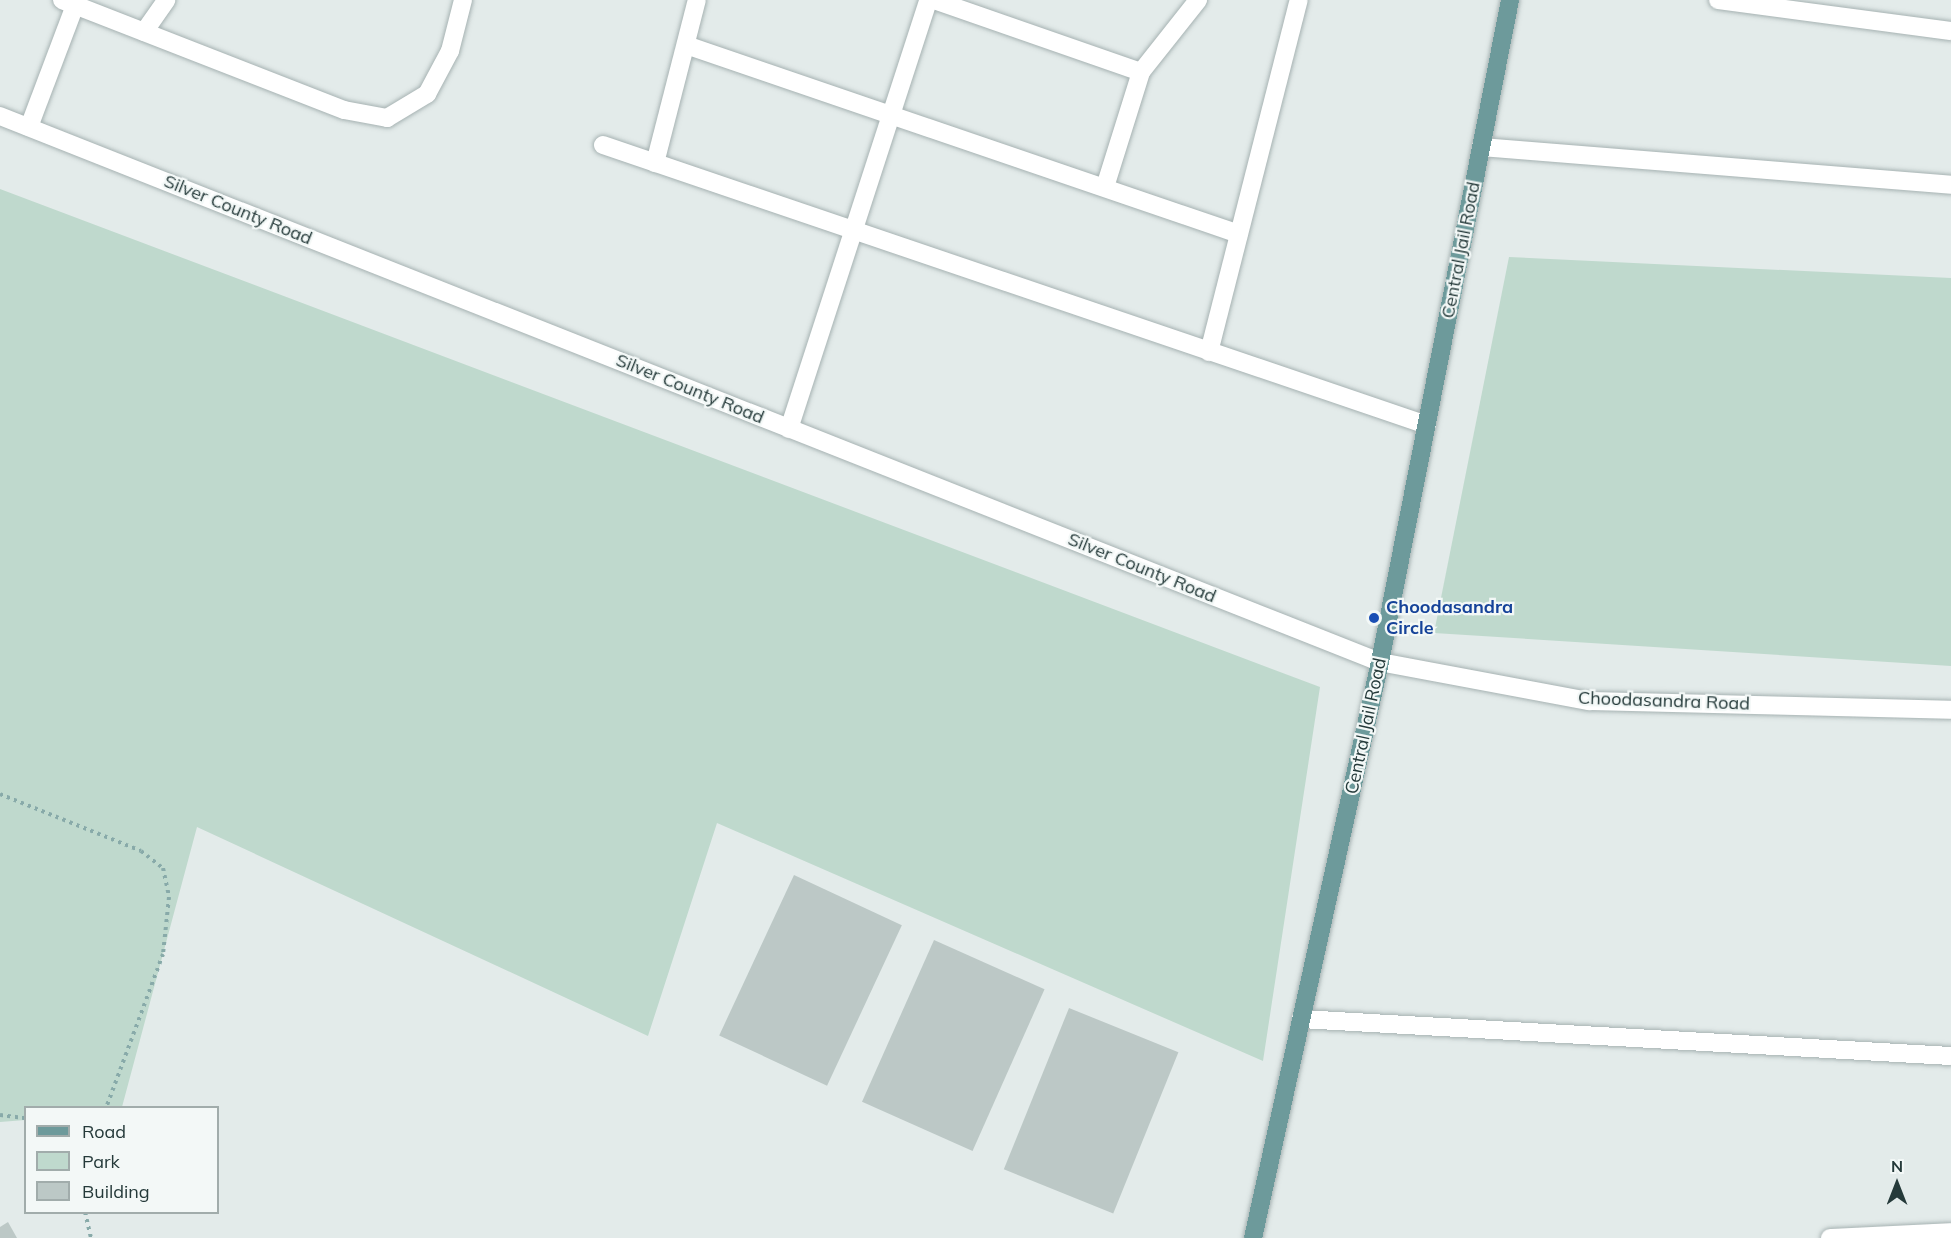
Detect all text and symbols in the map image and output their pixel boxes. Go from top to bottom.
street label: Silver County Road [161,170,315,250]
street label: Central Jail Road [1437,180,1485,320]
street label: Silver County Road [613,349,767,429]
street label: Silver County Road [1065,528,1219,608]
place label: Choodasandra Circle [1386,597,1513,640]
marker: Choodasandra Circle [1367,611,1381,625]
street label: Central Jail Road [1341,656,1391,796]
street label: Choodasandra Road [1578,687,1750,715]
legend [24,1106,219,1214]
text: Road [82,1120,126,1143]
text: Park [82,1150,120,1173]
north arrow [1867,1154,1927,1214]
text: N [1891,1156,1903,1176]
text: Building [82,1180,150,1203]

